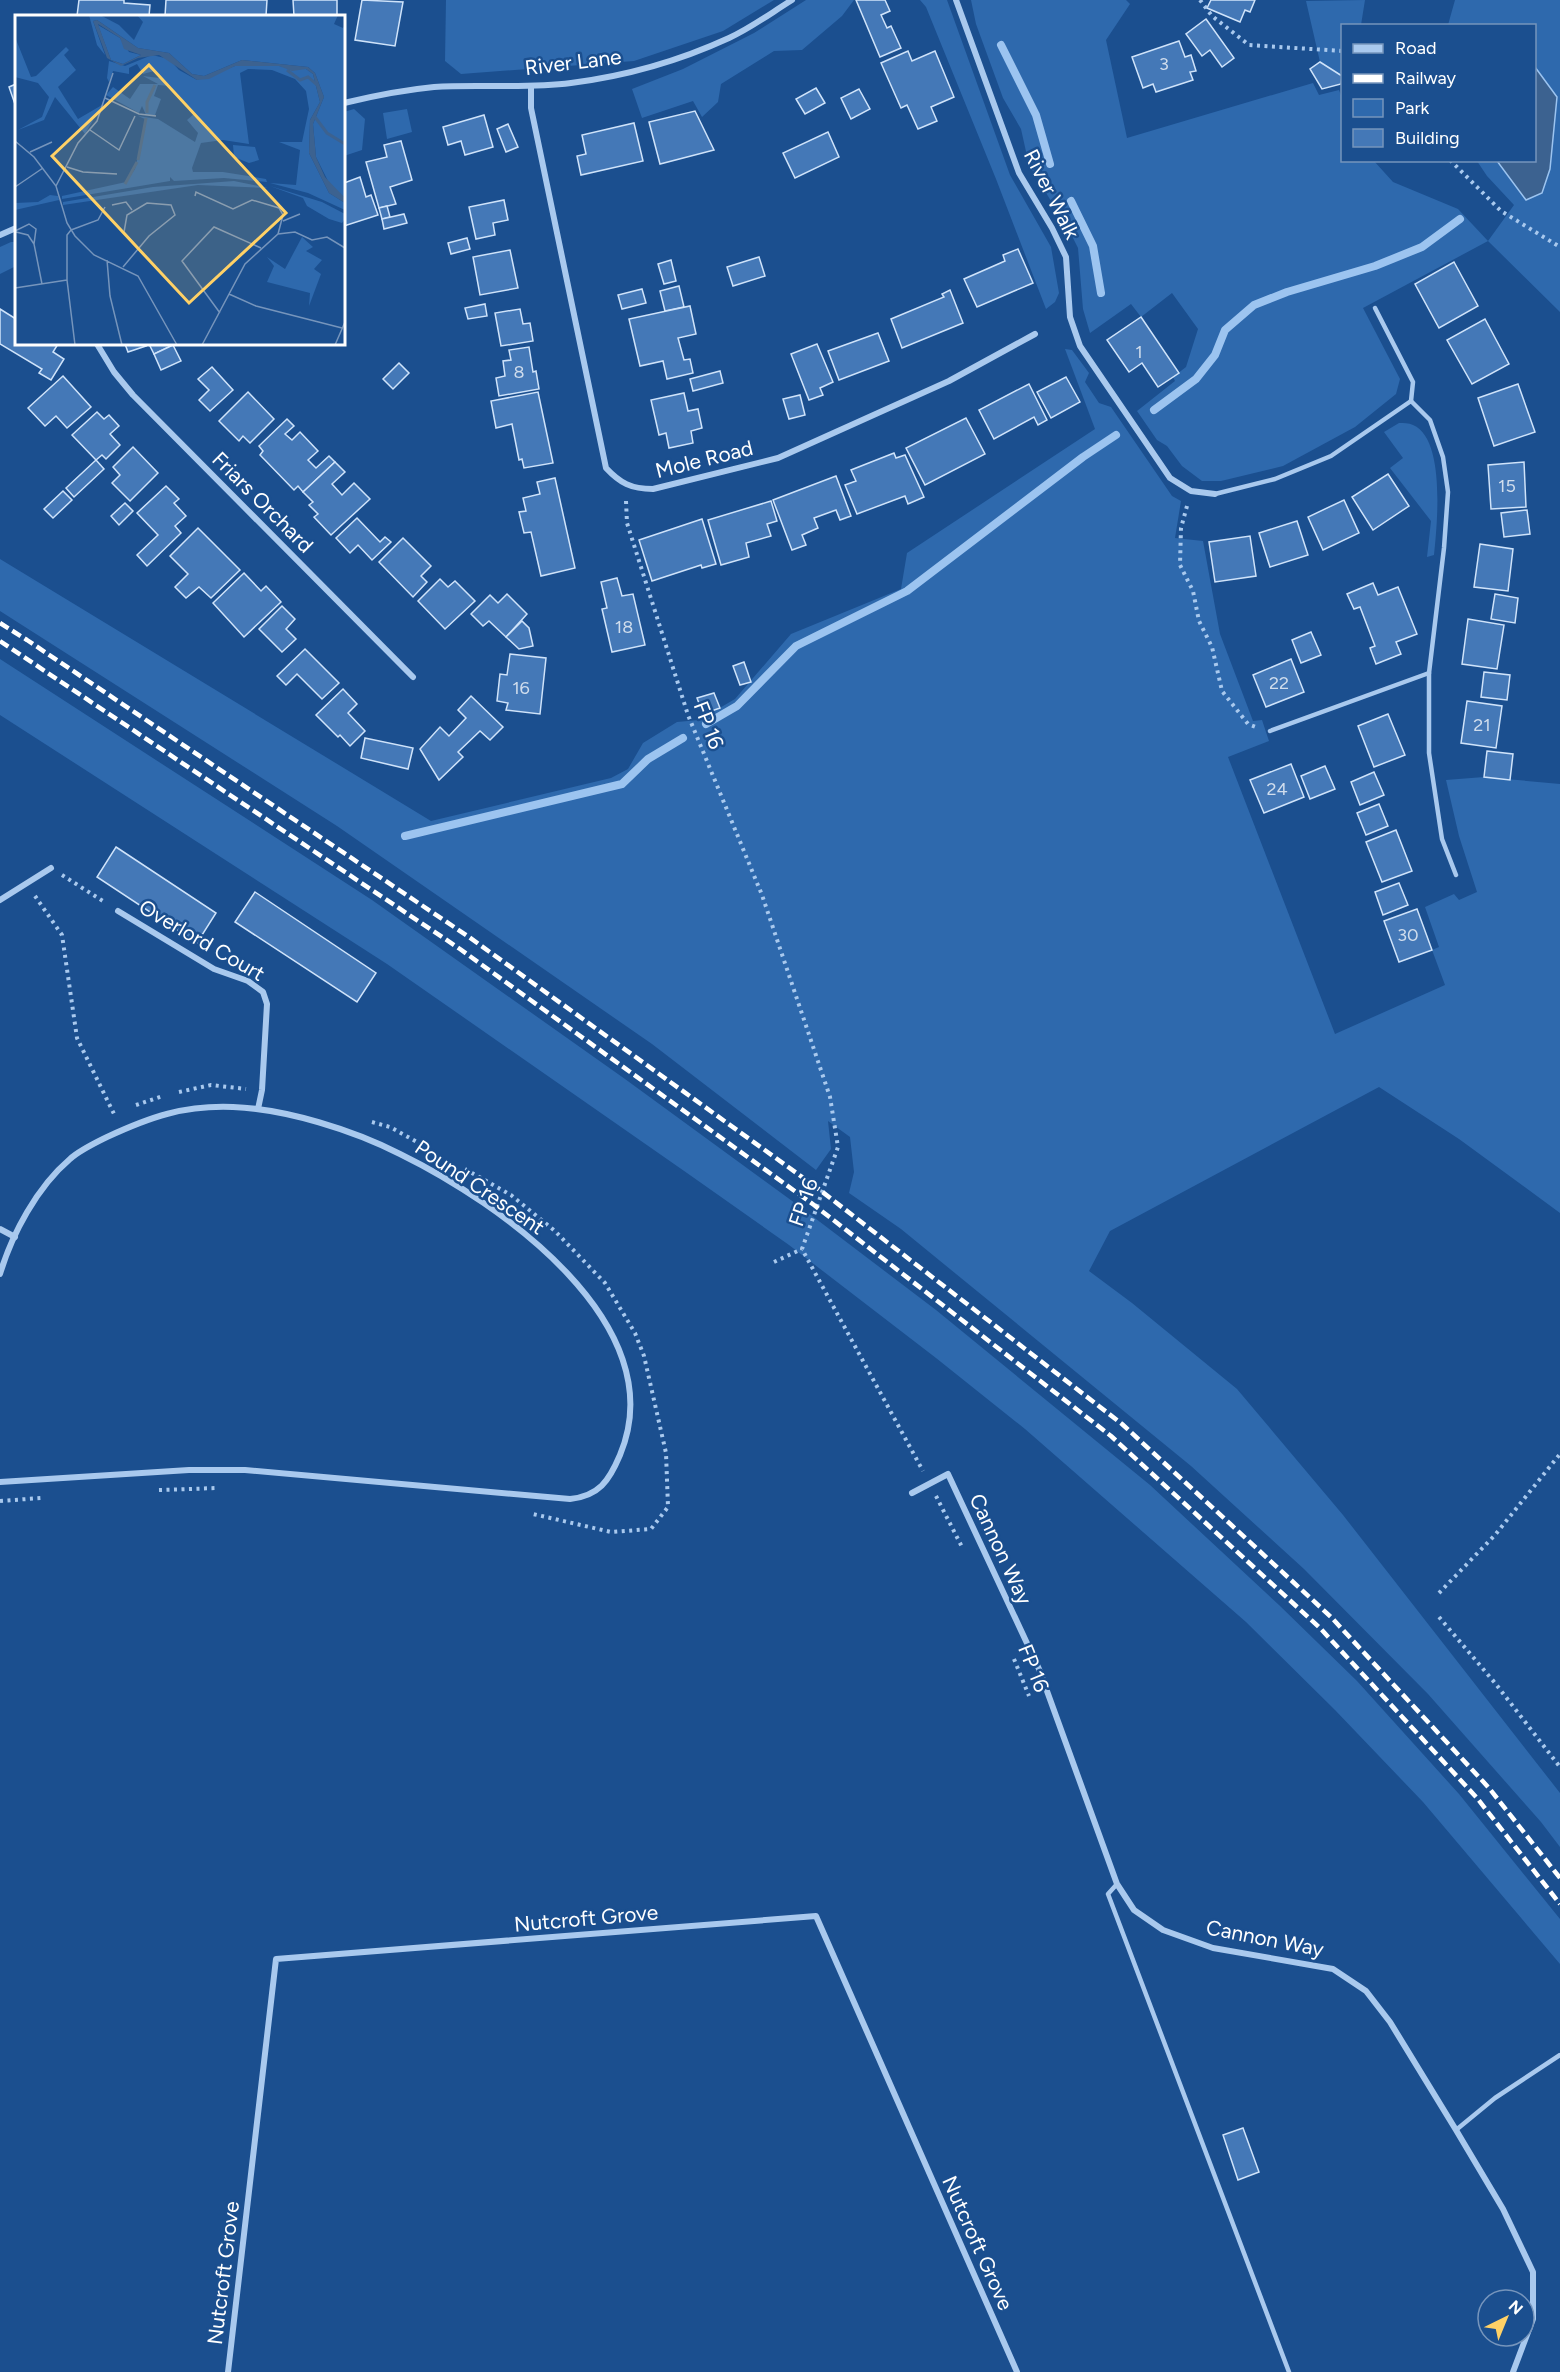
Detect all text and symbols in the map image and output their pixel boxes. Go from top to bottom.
inset map [15,15,345,345]
legend [1341,24,1536,162]
text: Road [1395,37,1436,59]
street label: River Lane [523,44,623,80]
house number: 3 [1159,53,1169,75]
text: Railway [1395,67,1457,89]
text: Park [1395,97,1430,119]
text: Building [1395,127,1460,149]
street label: River Walk [1019,145,1086,244]
house number: 1 [1135,341,1143,363]
house number: 8 [513,361,525,383]
street label: Mole Road [653,435,755,483]
street label: Friars Orchard [207,446,319,558]
house number: 15 [1498,475,1516,497]
house number: 18 [615,616,633,638]
house number: 22 [1269,672,1289,694]
house number: 16 [512,677,530,699]
street label: FP 16 [688,698,730,753]
house number: 21 [1473,714,1491,736]
house number: 24 [1266,778,1288,800]
street label: Overlord Court [135,894,269,986]
house number: 30 [1397,924,1419,946]
street label: Pound Crescent [410,1134,550,1240]
street label: FP 16 [783,1175,823,1229]
street label: Cannon Way [964,1490,1038,1608]
street label: FP 16 [1013,1640,1055,1696]
street label: Nutcroft Grove [513,1899,659,1937]
street label: Cannon Way [1204,1914,1326,1962]
street label: Nutcroft Grove [937,2172,1019,2314]
street label: Nutcroft Grove [202,2200,244,2346]
north arrow [1476,2288,1536,2348]
text: N [1505,2296,1527,2319]

